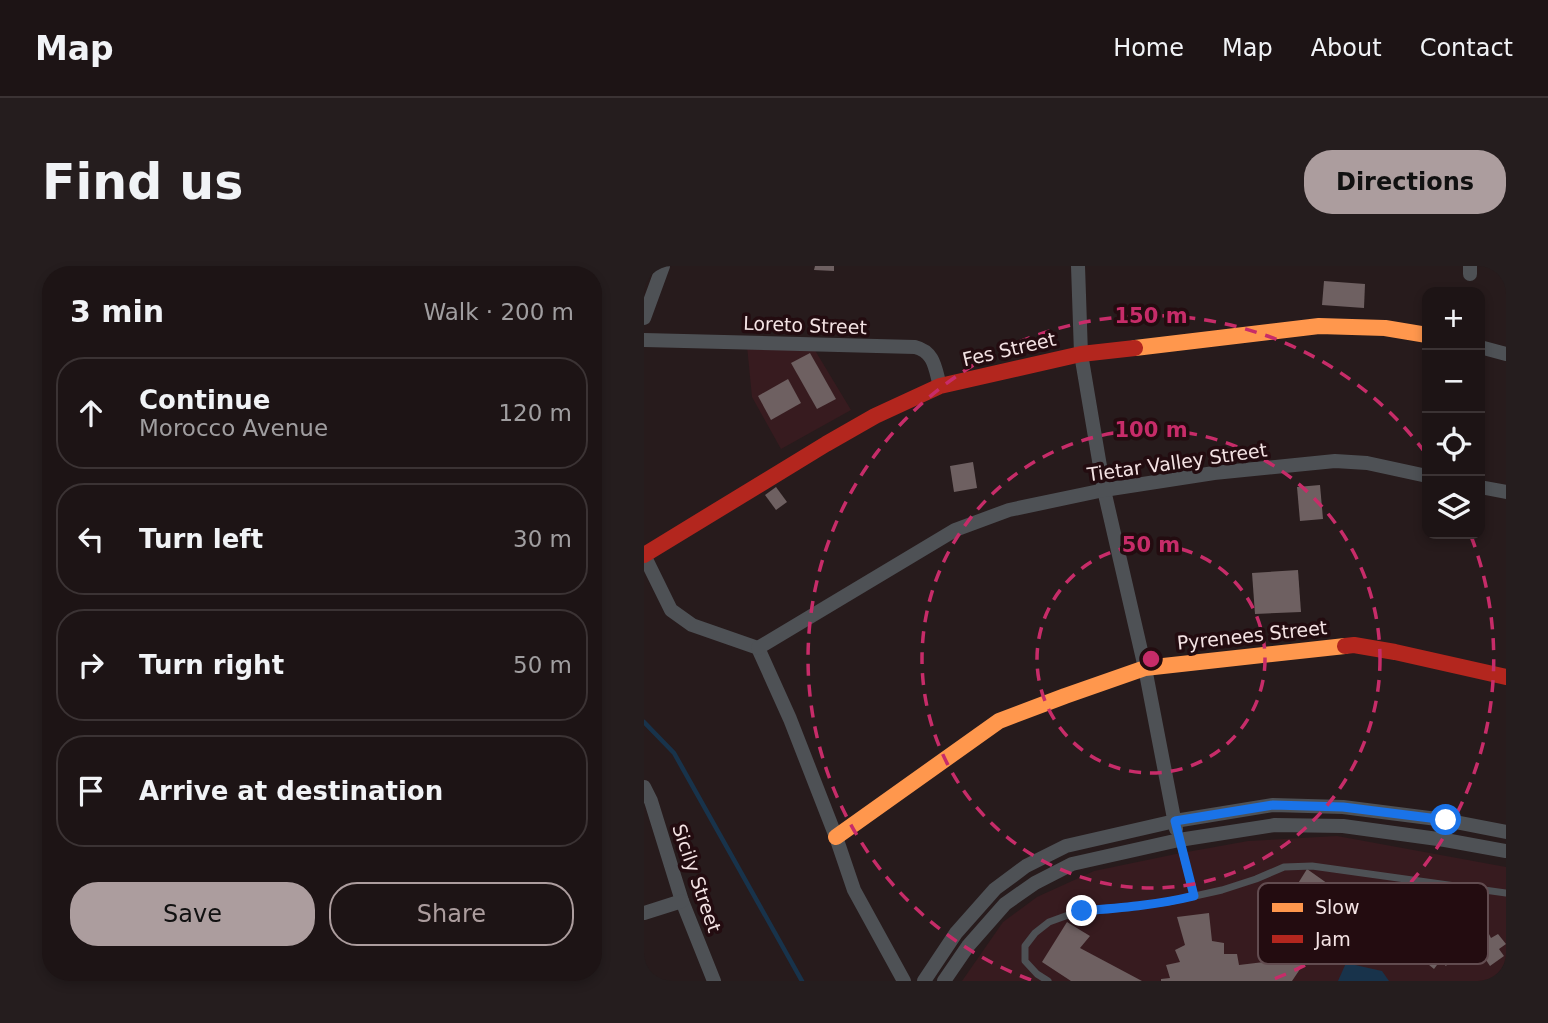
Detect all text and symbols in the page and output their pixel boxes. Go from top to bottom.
text: Map [35,29,114,68]
text: Home [1113,34,1184,62]
text: Map [1222,34,1273,62]
text: About [1311,34,1382,62]
text: Contact [1420,34,1513,62]
button: Directions [1304,150,1506,214]
text: Find us [42,154,243,211]
map controls [1422,287,1485,539]
button: + [1422,287,1485,350]
text: 3 min [70,294,164,329]
text: Walk · 200 m [423,299,574,325]
text: 150 m [1114,304,1188,328]
street label: Loreto Street [743,312,867,338]
street label: Fes Street [960,328,1058,370]
button: − [1422,350,1485,413]
text: Continue [139,385,270,415]
icon: ahead [72,394,110,432]
text: 120 m [498,400,572,426]
button: locate [1422,413,1485,476]
text: Morocco Avenue [139,415,328,441]
text: 100 m [1114,418,1188,442]
street label: Tietar Valley Street [1085,438,1268,486]
button: layers [1422,476,1485,539]
icon: left [72,520,110,558]
text: Turn left [139,524,263,554]
text: 30 m [513,526,572,552]
text: 50 m [1122,533,1180,557]
street label: Pyrenees Street [1176,616,1328,654]
icon: right [72,646,110,684]
centre of rings [1139,647,1163,671]
text: Turn right [139,650,284,680]
text: 50 m [513,652,572,678]
icon: arrive [72,772,110,810]
text: Arrive at destination [139,776,443,806]
route start [1430,804,1461,835]
street label: Sicily Street [668,821,726,935]
button: Save [70,882,315,946]
button: Share [329,882,574,946]
legend [1258,883,1488,964]
route end [1066,895,1097,926]
text: Slow [1315,896,1360,918]
text: Jam [1314,928,1351,950]

